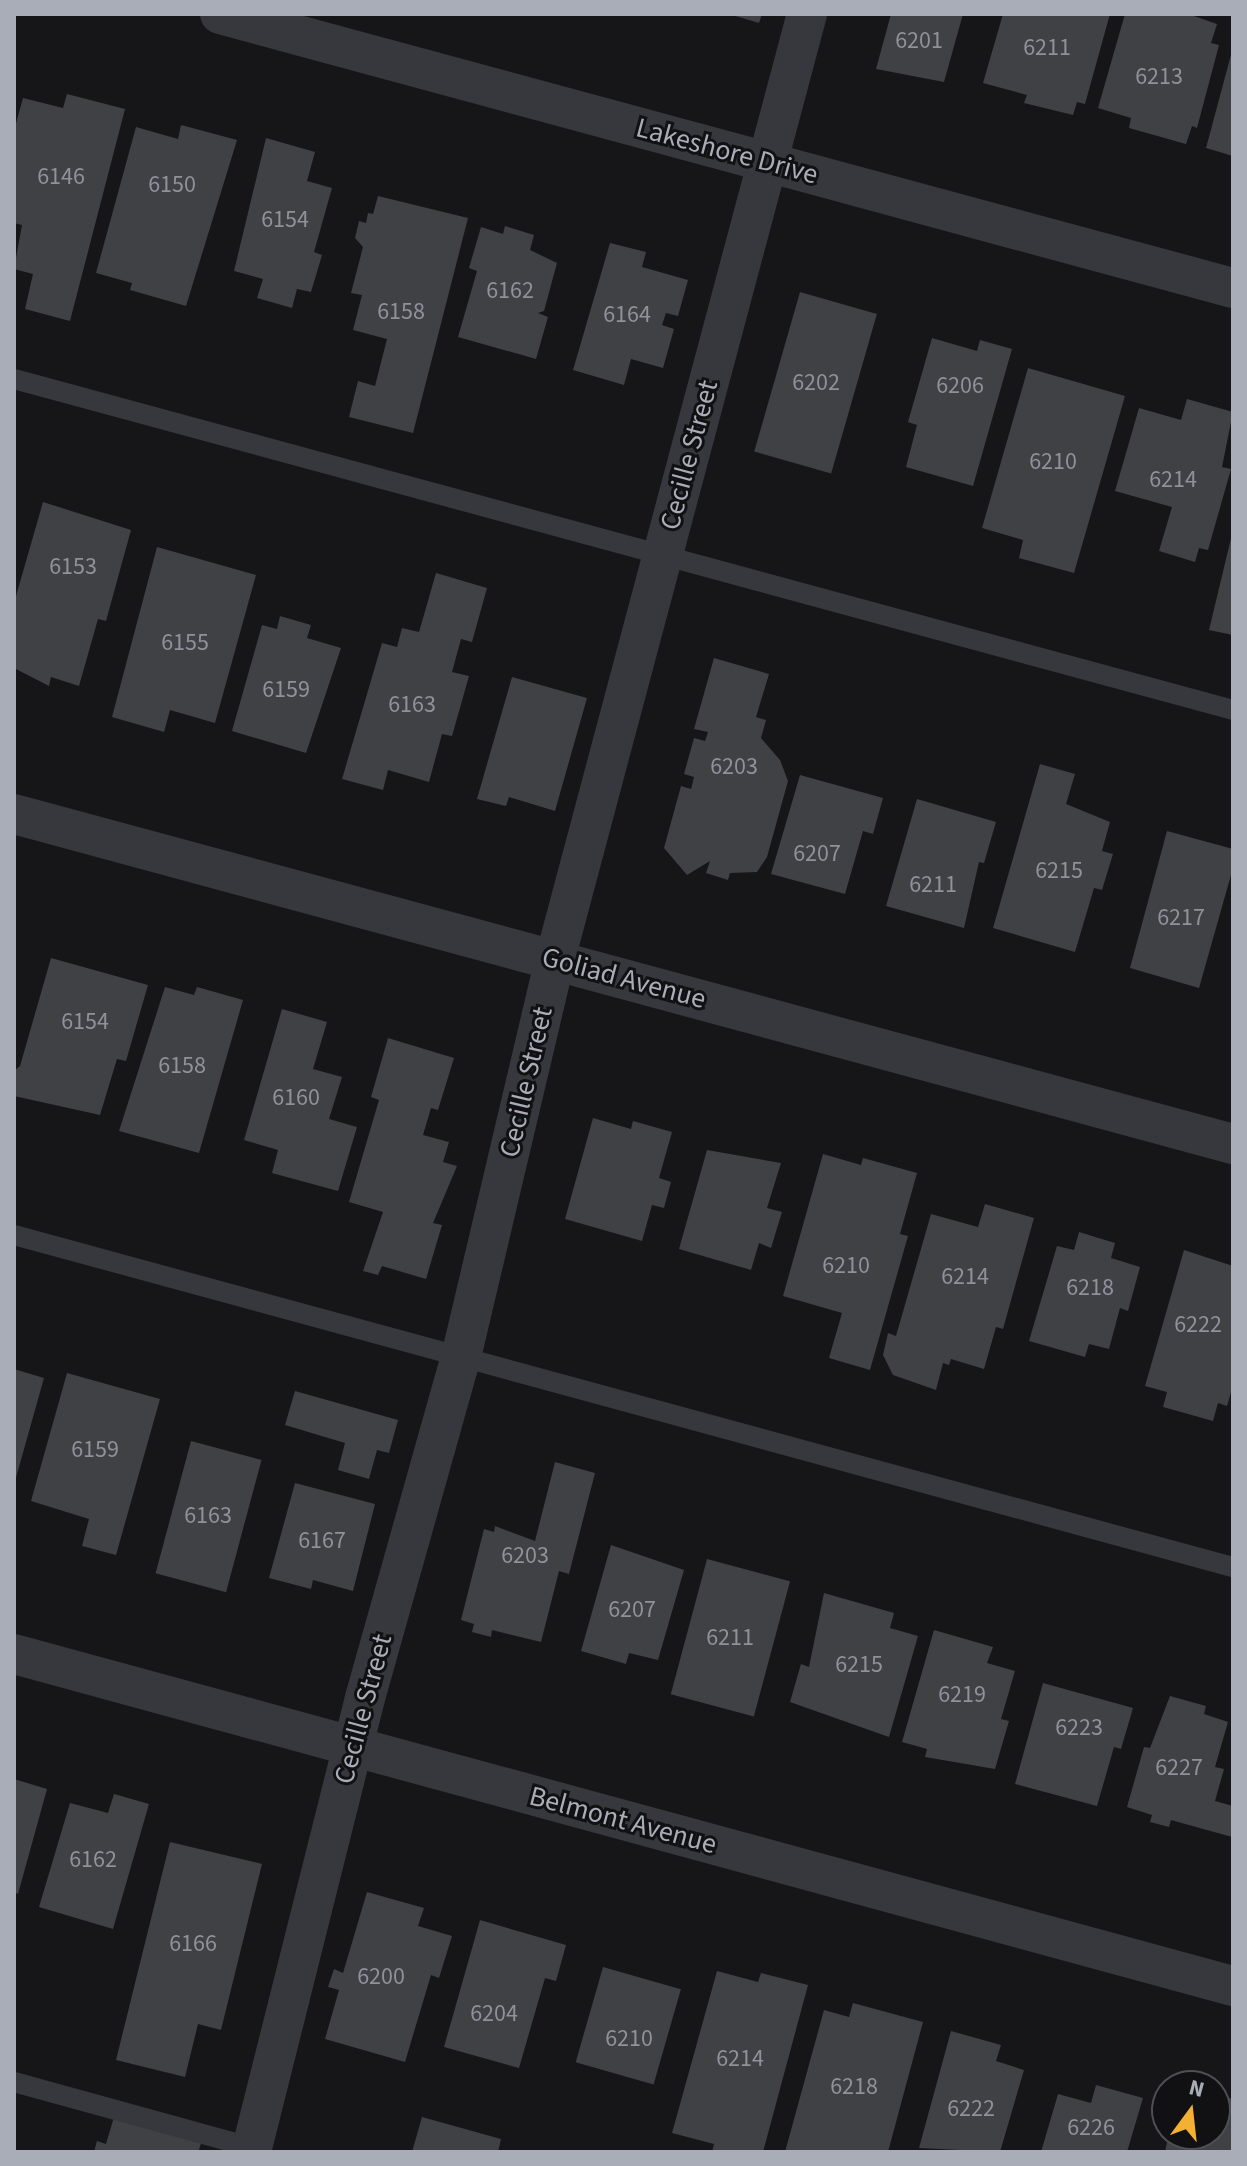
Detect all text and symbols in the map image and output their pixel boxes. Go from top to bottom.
house number: 6201 [895,27,943,55]
house number: 6211 [1023,34,1071,62]
house number: 6213 [1135,63,1183,91]
street label: Lakeshore Drive [632,111,822,191]
house number: 6146 [37,163,85,191]
house number: 6150 [148,171,196,199]
house number: 6154 [261,206,309,234]
house number: 6162 [486,277,534,305]
house number: 6158 [377,298,425,326]
house number: 6164 [603,301,651,329]
house number: 6202 [792,369,840,397]
house number: 6206 [936,372,984,400]
street label: Cecille Street [653,377,725,533]
house number: 6210 [1029,448,1077,476]
house number: 6214 [1149,466,1197,494]
house number: 6153 [49,553,97,581]
house number: 6155 [161,629,209,657]
house number: 6159 [262,676,310,704]
house number: 6163 [388,691,436,719]
house number: 6203 [710,753,758,781]
house number: 6207 [793,840,841,868]
house number: 6215 [1035,857,1083,885]
house number: 6211 [909,871,957,899]
house number: 6217 [1157,904,1205,932]
street label: Goliad Avenue [539,940,709,1016]
street label: Cecille Street [492,1003,560,1161]
house number: 6154 [61,1008,109,1036]
house number: 6158 [158,1052,206,1080]
house number: 6160 [272,1084,320,1112]
house number: 6210 [822,1252,870,1280]
house number: 6214 [941,1263,989,1291]
house number: 6218 [1066,1274,1114,1302]
house number: 6222 [1174,1311,1222,1339]
house number: 6159 [71,1436,119,1464]
house number: 6163 [184,1502,232,1530]
house number: 6167 [298,1527,346,1555]
house number: 6203 [501,1542,549,1570]
house number: 6207 [608,1596,656,1624]
house number: 6211 [706,1624,754,1652]
street label: Cecille Street [327,1631,399,1787]
house number: 6215 [835,1651,883,1679]
house number: 6219 [938,1681,986,1709]
house number: 6223 [1055,1714,1103,1742]
house number: 6227 [1155,1754,1203,1782]
street label: Belmont Avenue [526,1779,720,1861]
house number: 6162 [69,1846,117,1874]
house number: 6166 [169,1930,217,1958]
house number: 6200 [357,1963,405,1991]
house number: 6204 [470,2000,518,2028]
house number: 6210 [605,2025,653,2053]
house number: 6214 [716,2045,764,2073]
north arrow [1151,2070,1231,2150]
text: N [1185,2071,1208,2106]
house number: 6218 [830,2073,878,2101]
house number: 6222 [947,2095,995,2123]
house number: 6226 [1067,2114,1115,2142]

